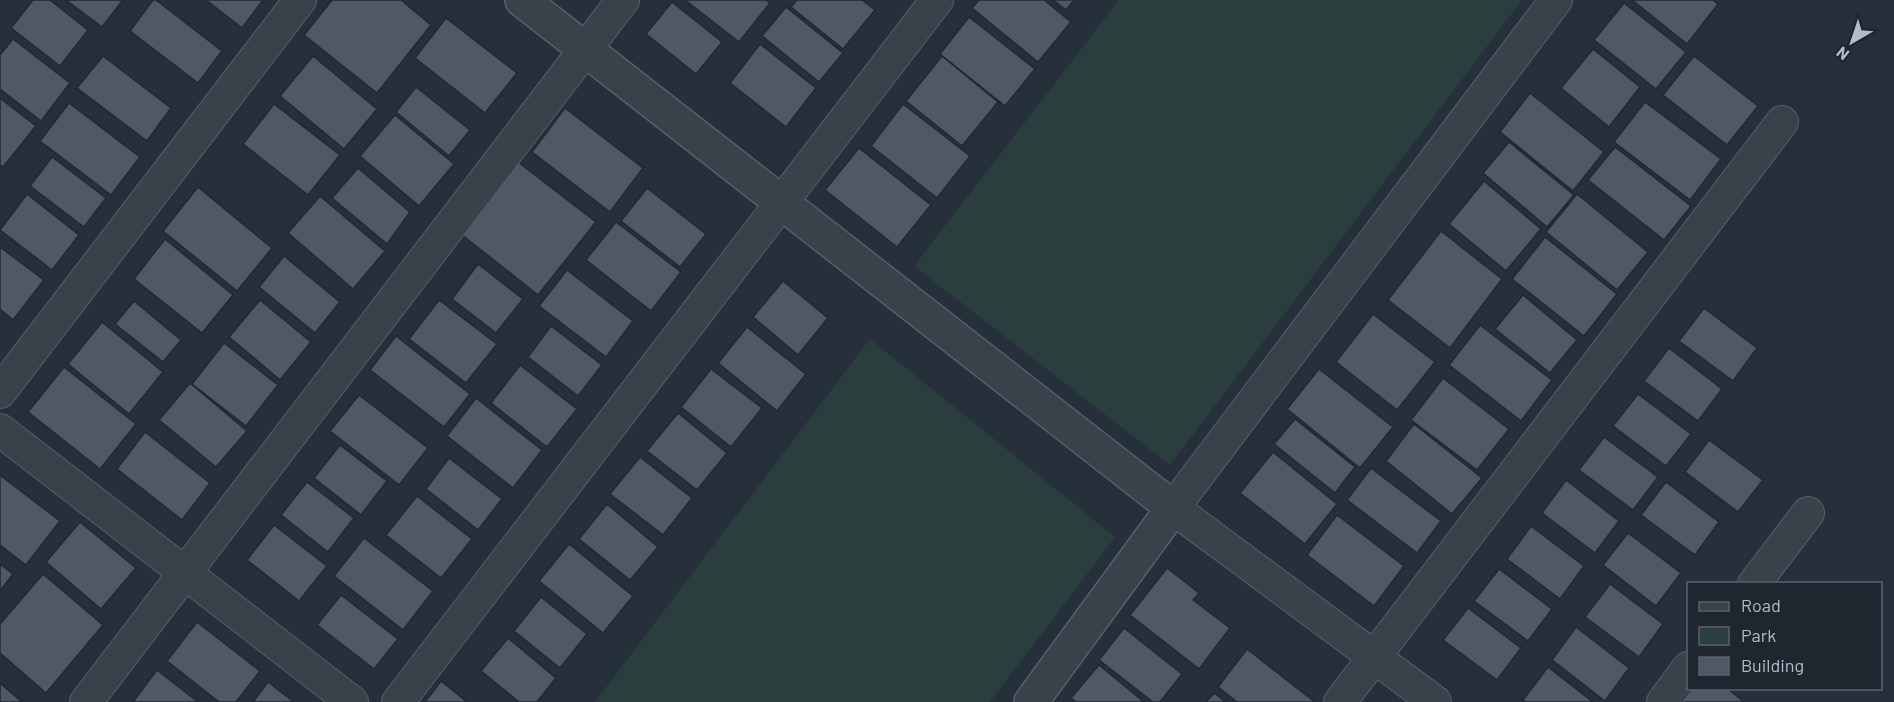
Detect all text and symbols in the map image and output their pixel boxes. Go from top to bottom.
north arrow [1822,12,1882,72]
text: N [1832,43,1852,65]
legend [1687,582,1882,690]
text: Road [1741,594,1781,616]
text: Park [1741,624,1776,646]
text: Building [1741,654,1804,676]

